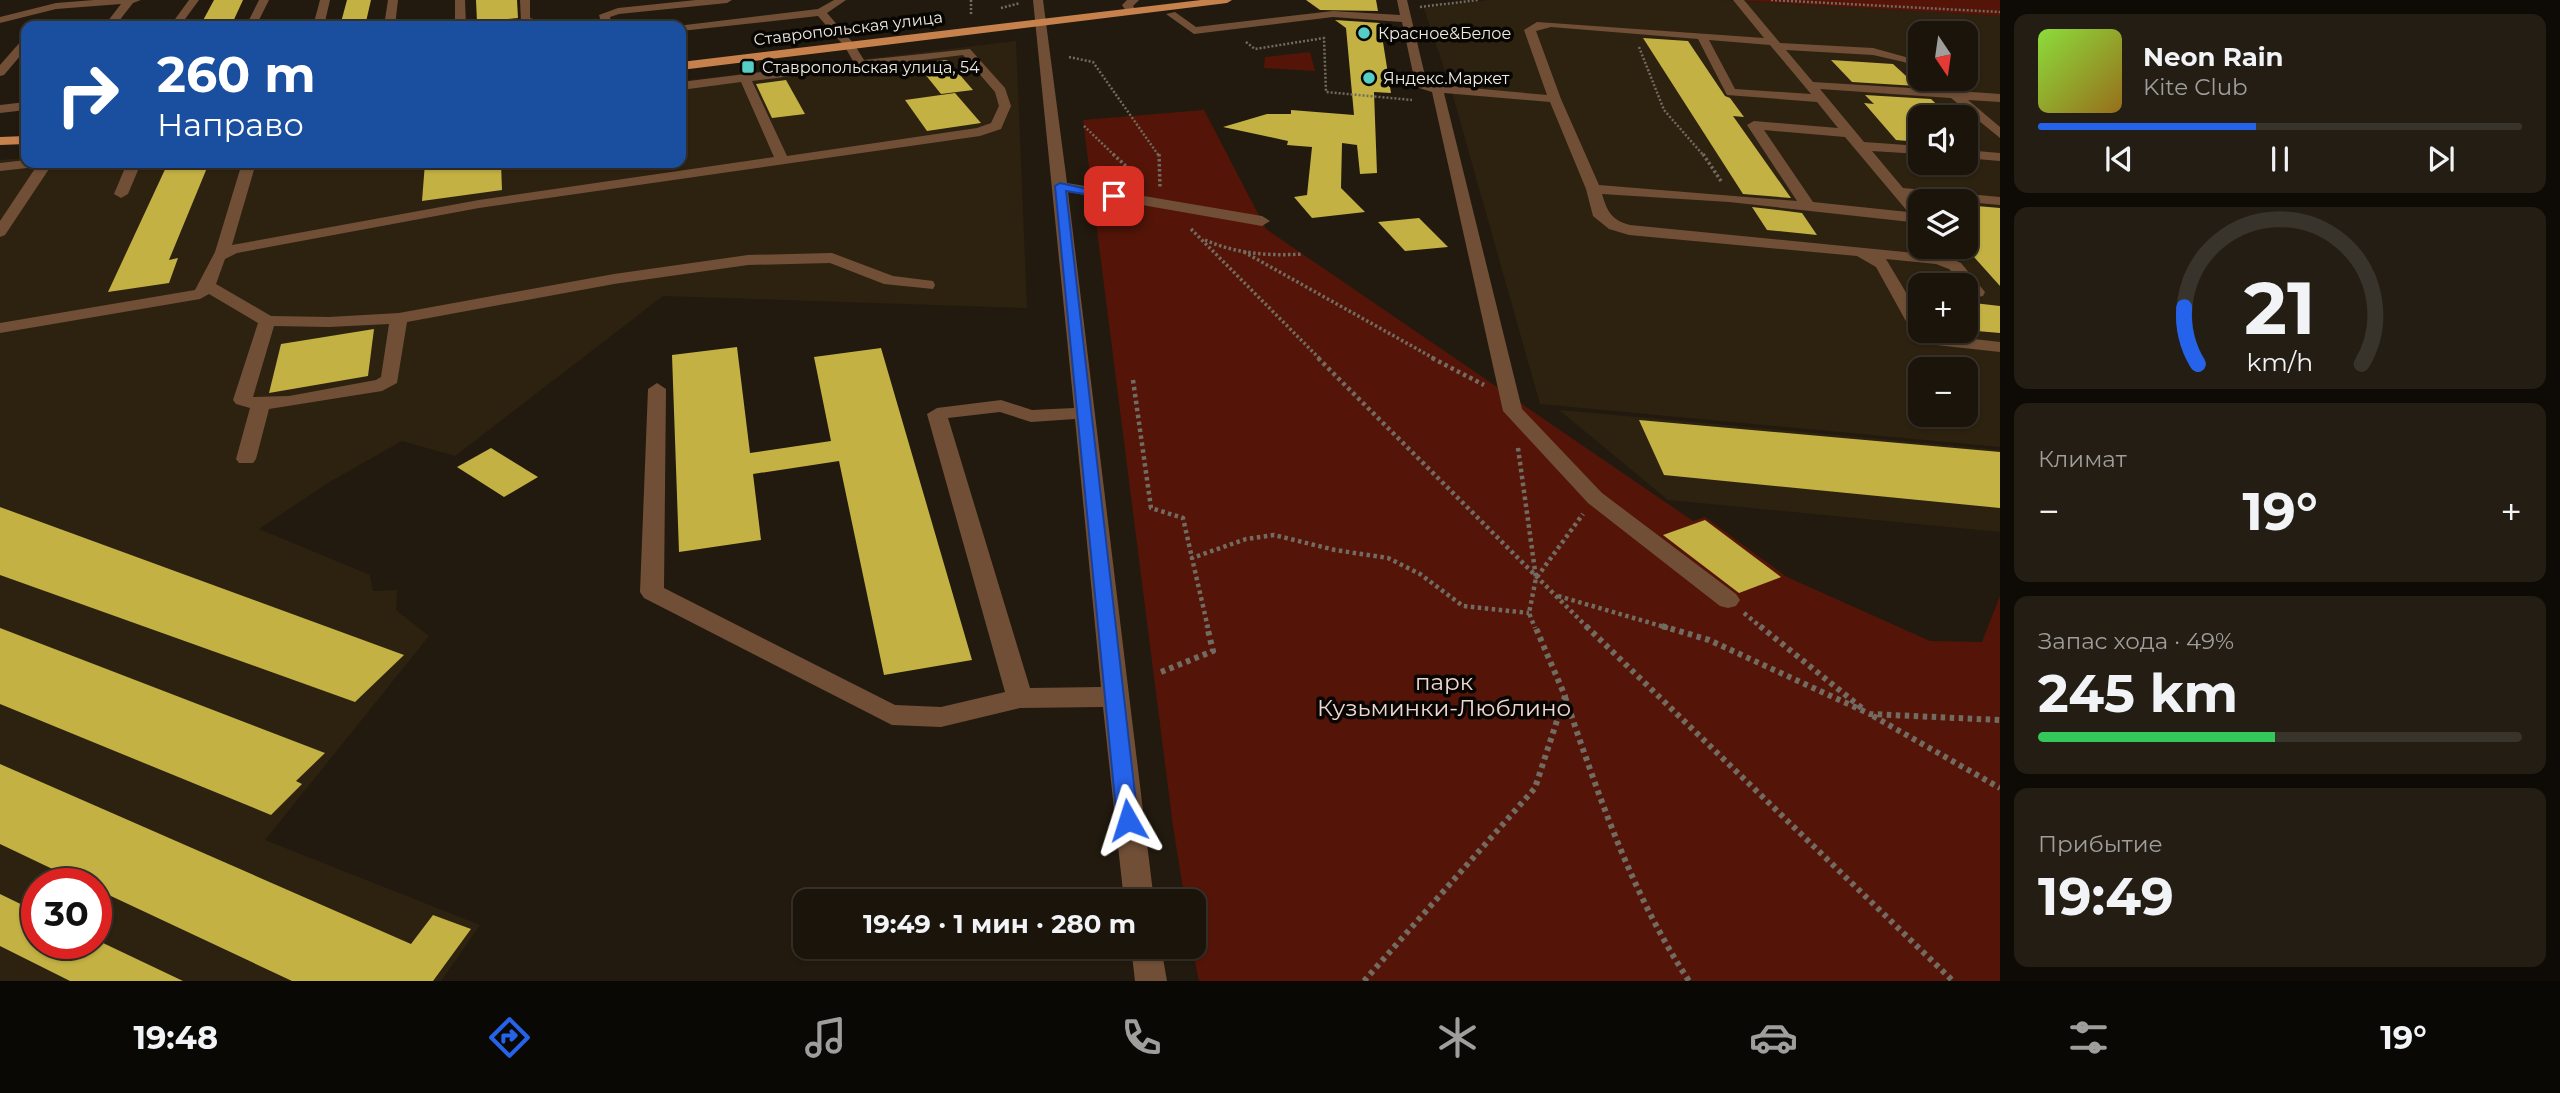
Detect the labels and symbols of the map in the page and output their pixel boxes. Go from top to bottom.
street label: Ставропольская улица [752,7,944,50]
north arrow [1908,21,1978,91]
place label: Красное&Белое [1378,24,1511,43]
marker: Красное&Белое [1356,25,1372,41]
place label: Ставропольская улица, 54 [762,58,980,77]
marker: Ставропольская улица, 54 [740,59,756,75]
place label: Яндекс.Маркет [1383,69,1510,88]
marker: Яндекс.Маркет [1361,70,1377,86]
pin [1084,166,1144,226]
park label: парк Кузьминки-Люблино [1317,668,1571,722]
position arrow [1091,783,1165,857]
speed limit sign: 30 [21,868,112,959]

